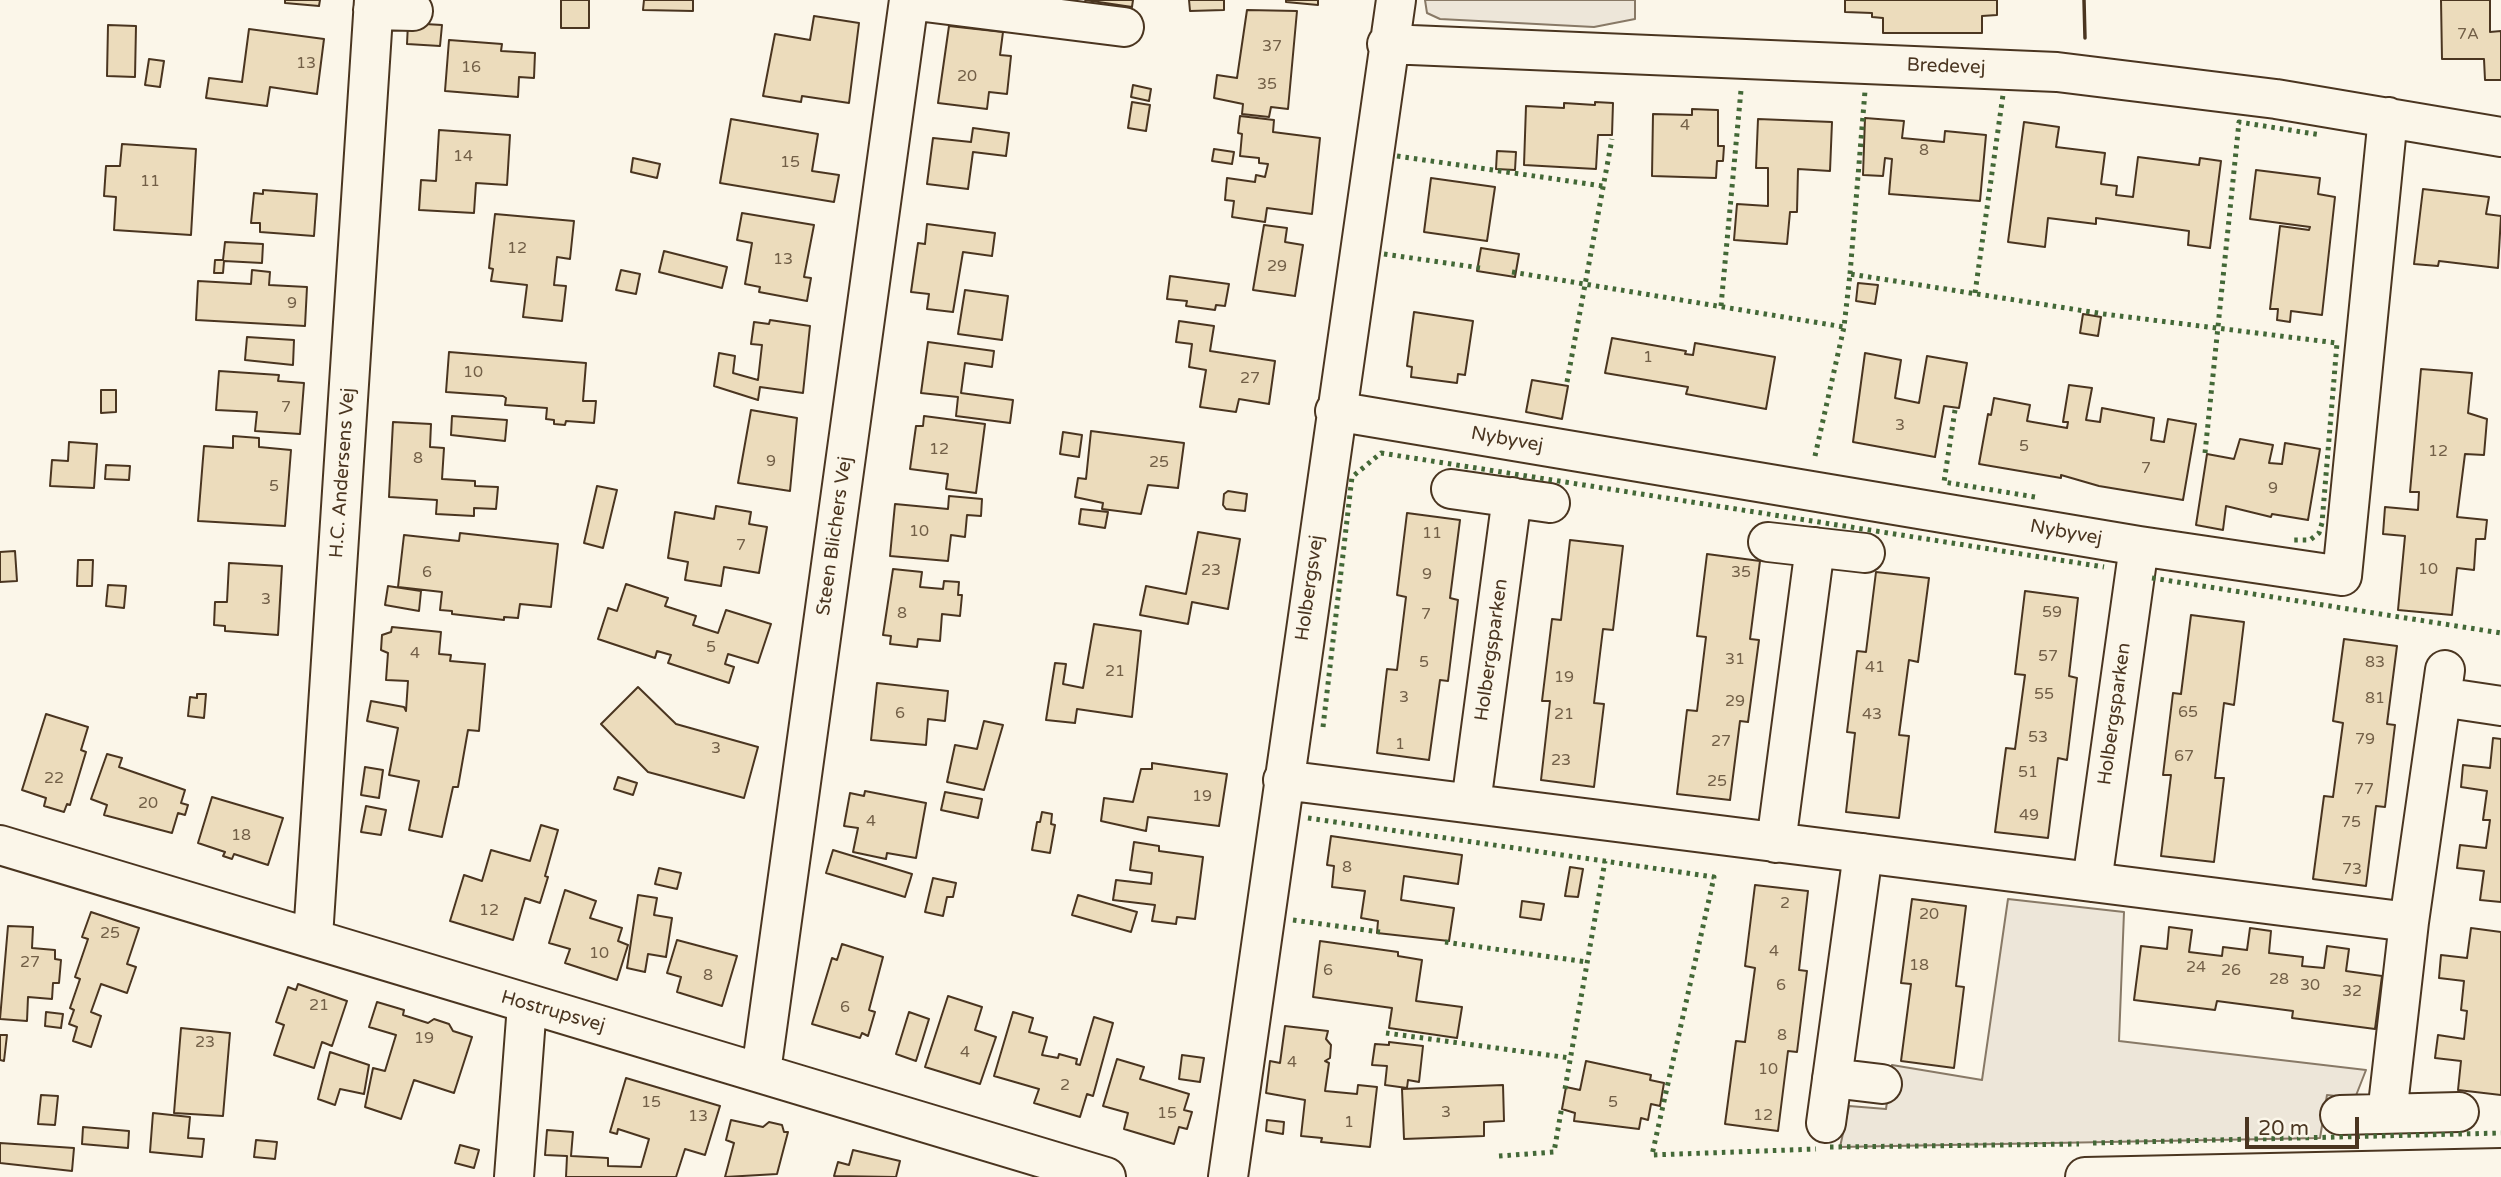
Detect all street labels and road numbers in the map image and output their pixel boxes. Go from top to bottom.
street label: Bredevej [1906,54,1986,80]
street label: H.C. Andersens Vej [326,387,360,559]
street label: Nybyvej [1469,422,1545,458]
street label: Steen Blichers Vej [813,455,857,617]
street label: Nybyvej [2028,515,2104,551]
street label: Holbergsvej [1291,534,1329,642]
street label: Holbergsparken [1471,577,1513,723]
street label: Holbergsparken [2094,641,2136,787]
street label: Hostrupsvej [498,986,608,1038]

